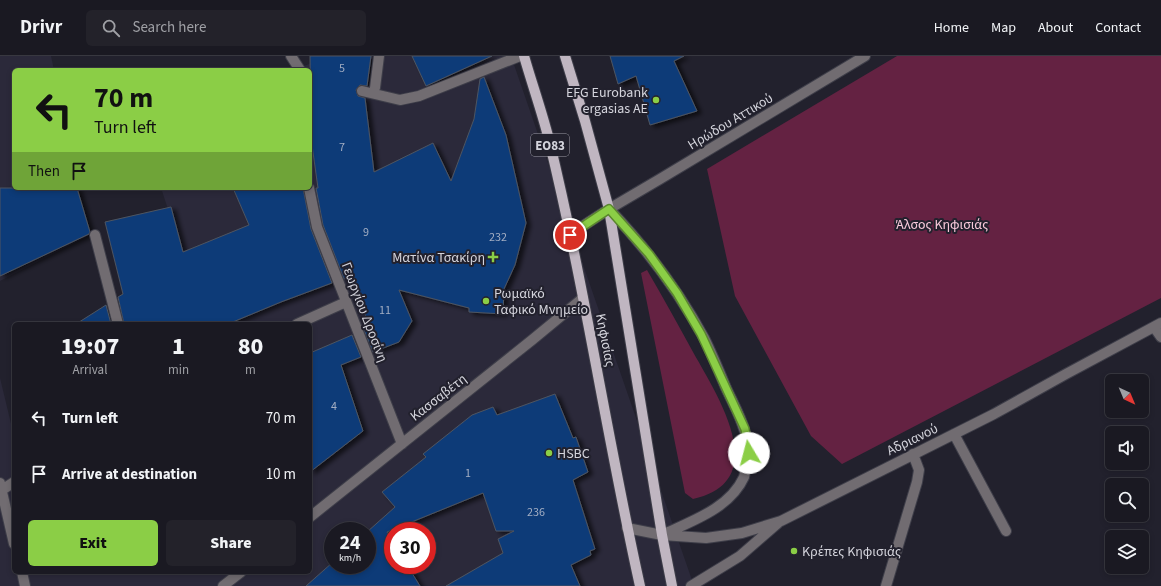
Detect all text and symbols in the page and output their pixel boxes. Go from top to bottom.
search box [86,10,366,46]
text: Drivr [20,14,62,41]
icon: search [100,17,122,39]
text: Search here [132,17,206,38]
text: Home [934,18,969,38]
text: Map [991,18,1016,38]
text: About [1038,18,1073,38]
text: Contact [1095,18,1141,38]
house number: 5 [339,60,345,77]
text: 70 m [94,78,153,118]
place label: EFG Eurobank ergasias AE [566,83,648,119]
icon: left [28,84,80,136]
street label: Ηρώδου Αττικού [684,88,777,155]
marker: EFG Eurobank ergasias AE [651,95,661,105]
text: Turn left [94,115,156,140]
road number: ΕΟ83 [531,134,569,156]
house number: 7 [339,139,345,156]
icon: arrive [68,160,90,182]
text: Then [28,161,60,182]
park label: Άλσος Κηφισιάς [896,215,988,235]
pin [553,218,587,252]
house number: 9 [363,224,369,241]
icon: arrive [559,224,581,246]
house number: 232 [489,229,507,246]
place label: Ματίνα Τσακίρη [392,248,485,268]
marker: Ματίνα Τσακίρη [488,252,498,262]
street label: Γεωργίου Δροσίνη [336,259,392,365]
place label: Ρωμαϊκό Ταφικό Μνημείο [494,284,588,320]
marker: Ρωμαϊκό Ταφικό Μνημείο [481,296,491,306]
house number: 11 [379,302,391,319]
street label: Κηφισίας [590,312,620,369]
text: 19:07 [61,329,119,364]
text: 1 [172,329,185,364]
text: 80 [238,329,263,364]
text: Arrival [73,361,107,379]
text: min [168,361,189,379]
text: m [245,361,256,379]
street label: Κασσαβέτη [406,369,471,426]
north arrow [1105,374,1149,418]
map controls [1105,374,1149,574]
house number: 4 [331,398,337,415]
icon: left [28,407,50,429]
text: Turn left [62,408,118,429]
text: 70 m [266,408,296,429]
street label: Αδριανού [883,419,942,461]
button: sound [1105,426,1149,470]
position arrow [728,432,770,474]
place label: HSBC [557,444,590,464]
marker: HSBC [544,448,554,458]
icon: arrive [28,463,50,485]
text: Arrive at destination [62,464,197,485]
text: 10 m [266,464,296,485]
house number: 1 [465,465,471,482]
button: search [1105,478,1149,522]
house number: 236 [527,504,545,521]
button: Exit [28,520,158,566]
button: Share [166,520,296,566]
speed limit sign: 30 [384,522,436,574]
text: 24 [339,529,361,557]
button: layers [1105,530,1149,574]
place label: Κρέπες Κηφισιάς [802,542,901,562]
marker: Κρέπες Κηφισιάς [789,546,799,556]
text: km/h [339,551,361,565]

